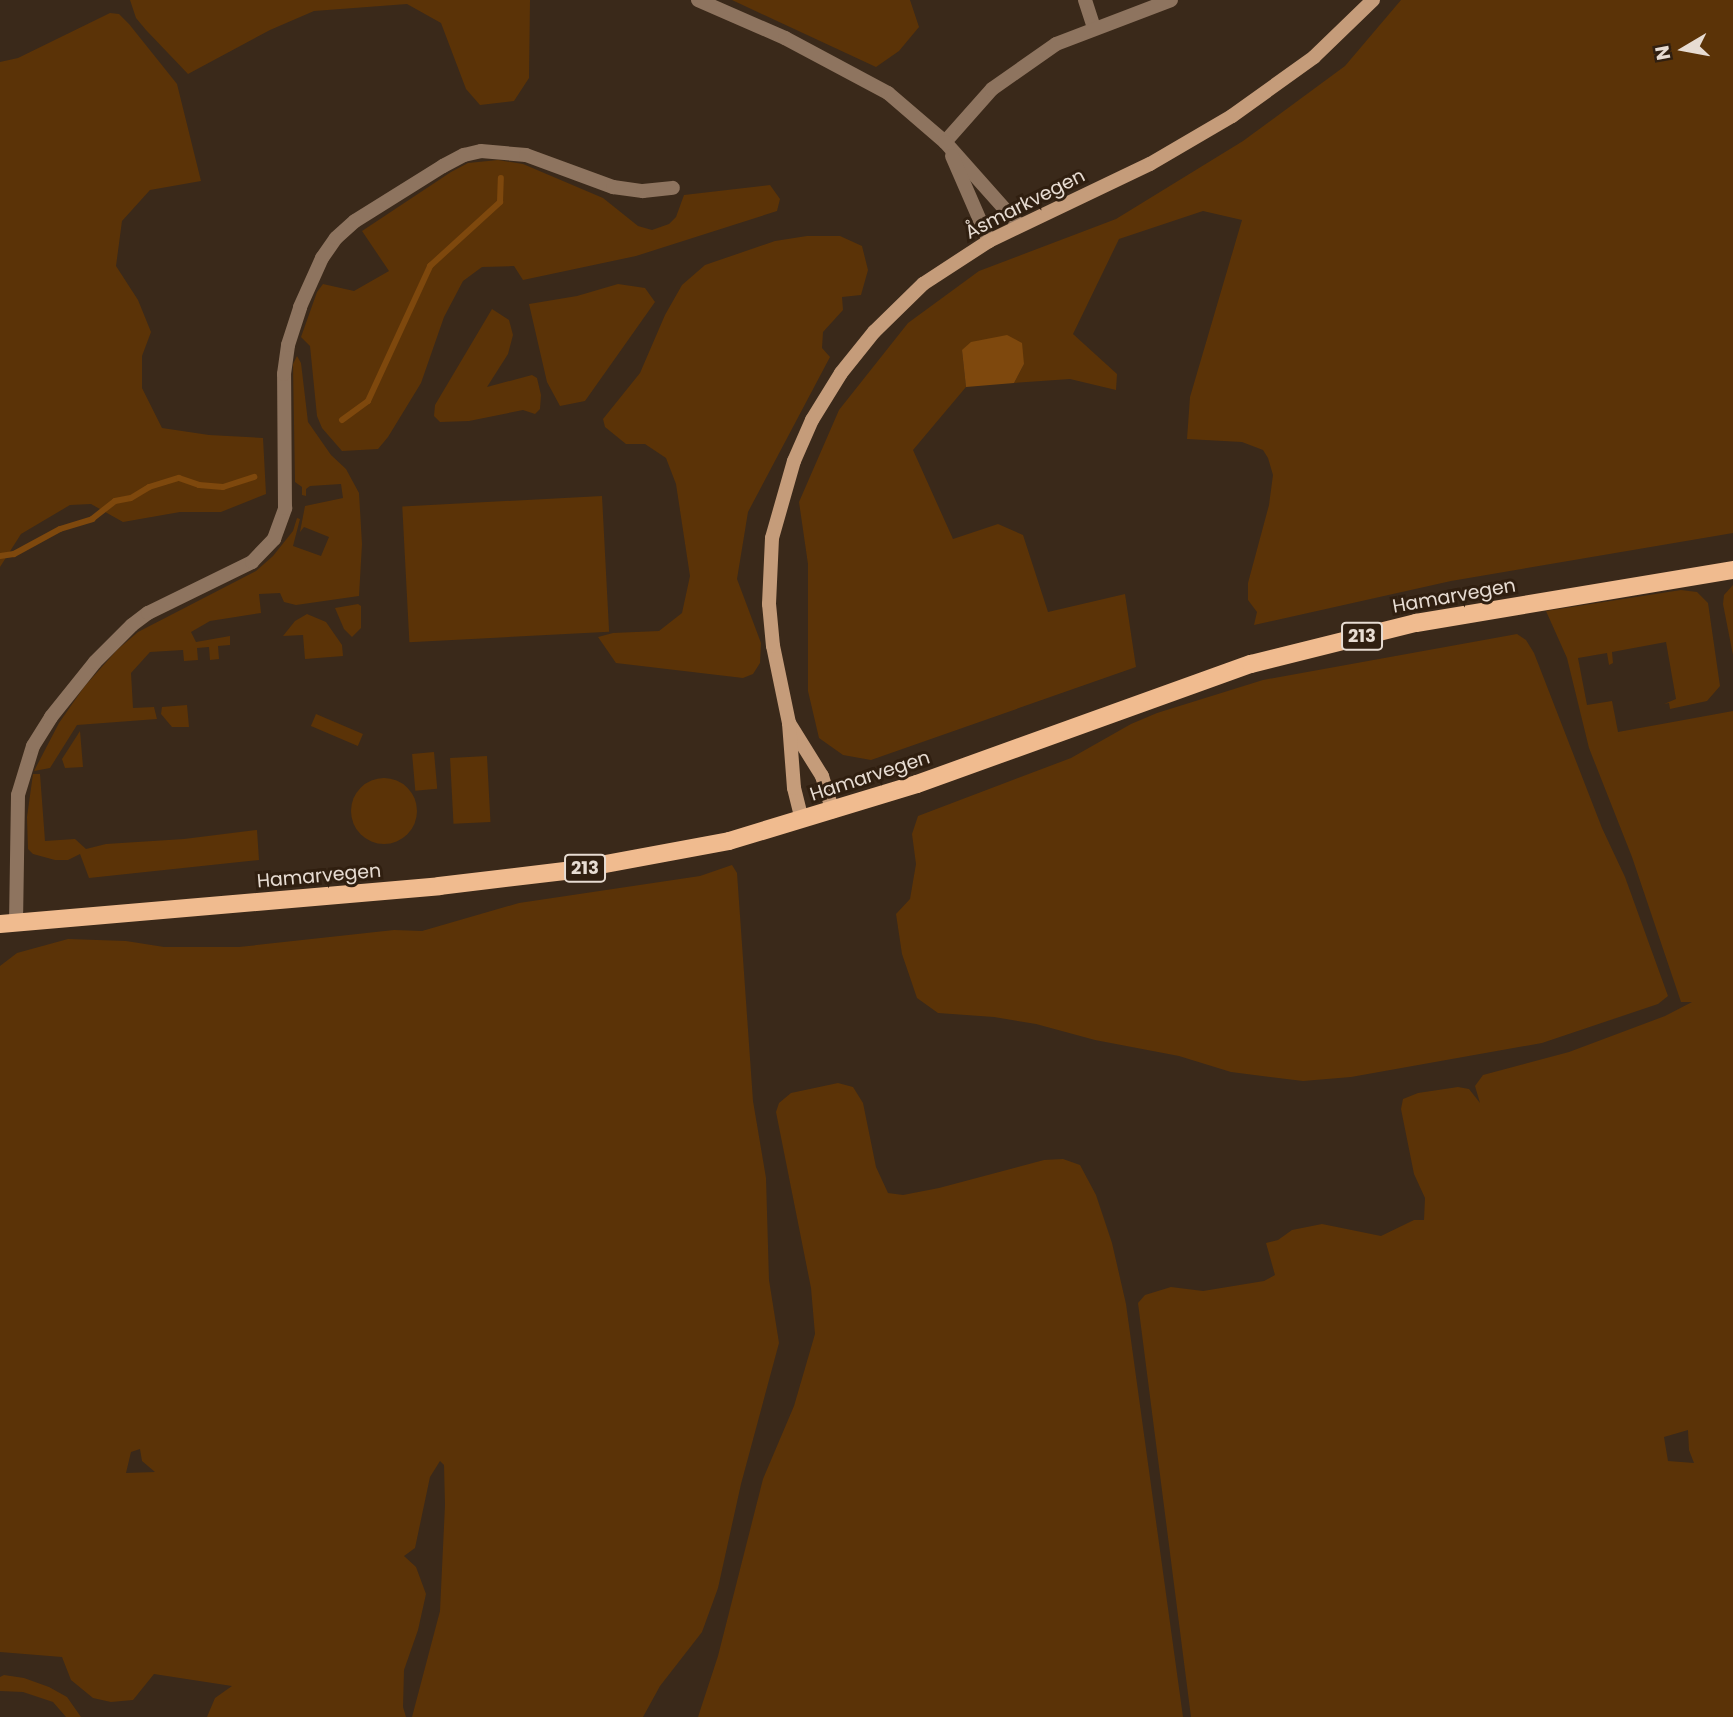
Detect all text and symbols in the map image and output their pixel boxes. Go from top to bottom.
north arrow [1649,14,1719,84]
text: N [1648,43,1677,62]
street label: Åsmarkvegen [961,164,1089,244]
street label: Hamarvegen [1391,574,1517,618]
road number: 213 [1341,622,1383,650]
street label: Hamarvegen [807,746,933,806]
road number: 213 [564,854,606,882]
street label: Hamarvegen [256,859,382,893]

